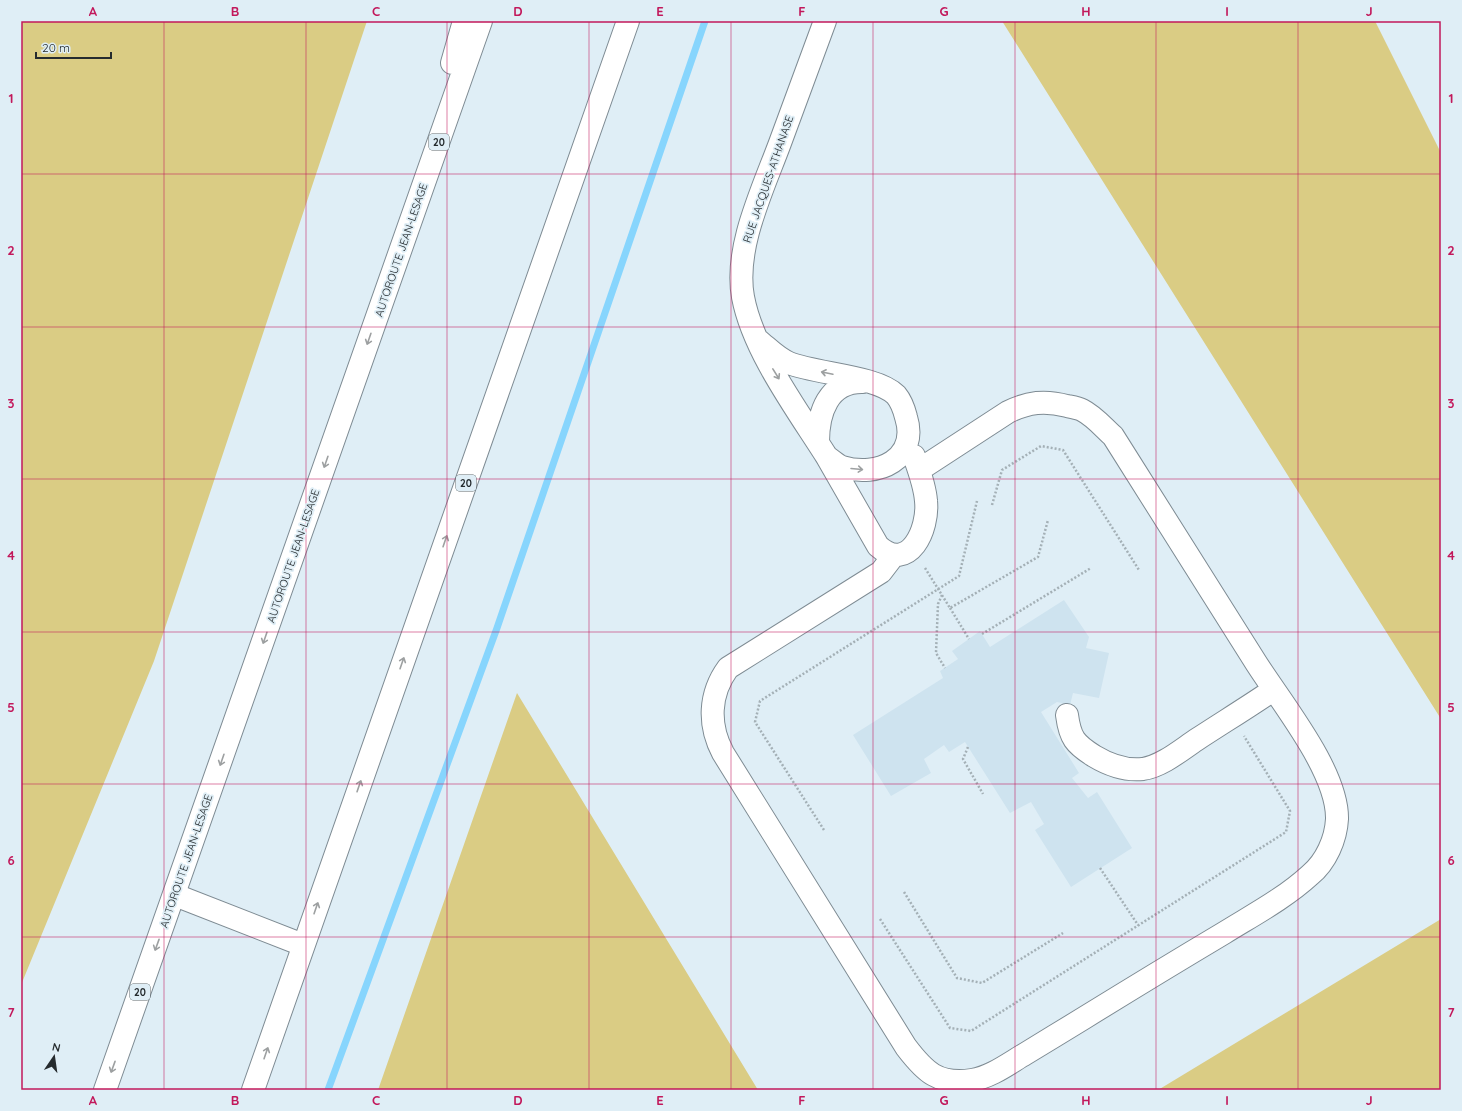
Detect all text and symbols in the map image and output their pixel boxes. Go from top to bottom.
text: A [89,3,98,19]
text: B [231,3,239,19]
text: C [372,3,380,19]
text: D [513,3,523,19]
text: E [656,3,664,19]
text: F [798,3,806,19]
text: G [939,3,949,19]
text: H [1081,3,1091,19]
text: I [1225,3,1229,19]
text: J [1365,3,1373,19]
scale bar [36,34,111,60]
text: 20 m [42,40,70,55]
text: 1 [8,90,14,106]
text: 1 [1448,90,1454,106]
street label: RUE JACQUES-ATHANASE [740,114,796,244]
road number: 20 [429,134,449,150]
street label: AUTOROUTE JEAN-LESAGE [372,181,430,319]
text: 2 [7,242,15,258]
text: 2 [1447,242,1455,258]
one-way arrow [365,333,373,345]
one-way arrow [772,368,780,379]
one-way arrow [821,369,834,377]
text: 3 [8,395,15,411]
text: 3 [1448,395,1455,411]
one-way arrow [322,456,330,468]
one-way arrow [850,465,863,472]
road number: 20 [456,475,476,491]
street label: AUTOROUTE JEAN-LESAGE [264,487,322,625]
one-way arrow [442,535,450,547]
text: 4 [7,547,15,563]
text: 4 [1447,547,1455,563]
one-way arrow [260,631,268,643]
one-way arrow [399,658,407,670]
text: 5 [7,699,15,715]
text: 5 [1447,699,1455,715]
one-way arrow [217,754,225,766]
one-way arrow [356,779,363,792]
street label: AUTOROUTE JEAN-LESAGE [157,792,215,930]
text: 6 [7,852,15,868]
text: 6 [1447,852,1455,868]
one-way arrow [313,902,320,915]
one-way arrow [152,938,160,950]
road number: 20 [130,984,150,1000]
text: 7 [7,1004,15,1020]
text: 7 [1447,1004,1455,1020]
north arrow [34,1037,74,1077]
text: N [51,1040,62,1055]
one-way arrow [262,1048,270,1060]
one-way arrow [109,1060,116,1073]
text: A [89,1092,98,1108]
text: B [231,1092,239,1108]
text: C [372,1092,380,1108]
text: D [513,1092,523,1108]
text: E [656,1092,664,1108]
text: F [798,1092,806,1108]
text: G [939,1092,949,1108]
text: H [1081,1092,1091,1108]
text: I [1225,1092,1229,1108]
text: J [1365,1092,1373,1108]

